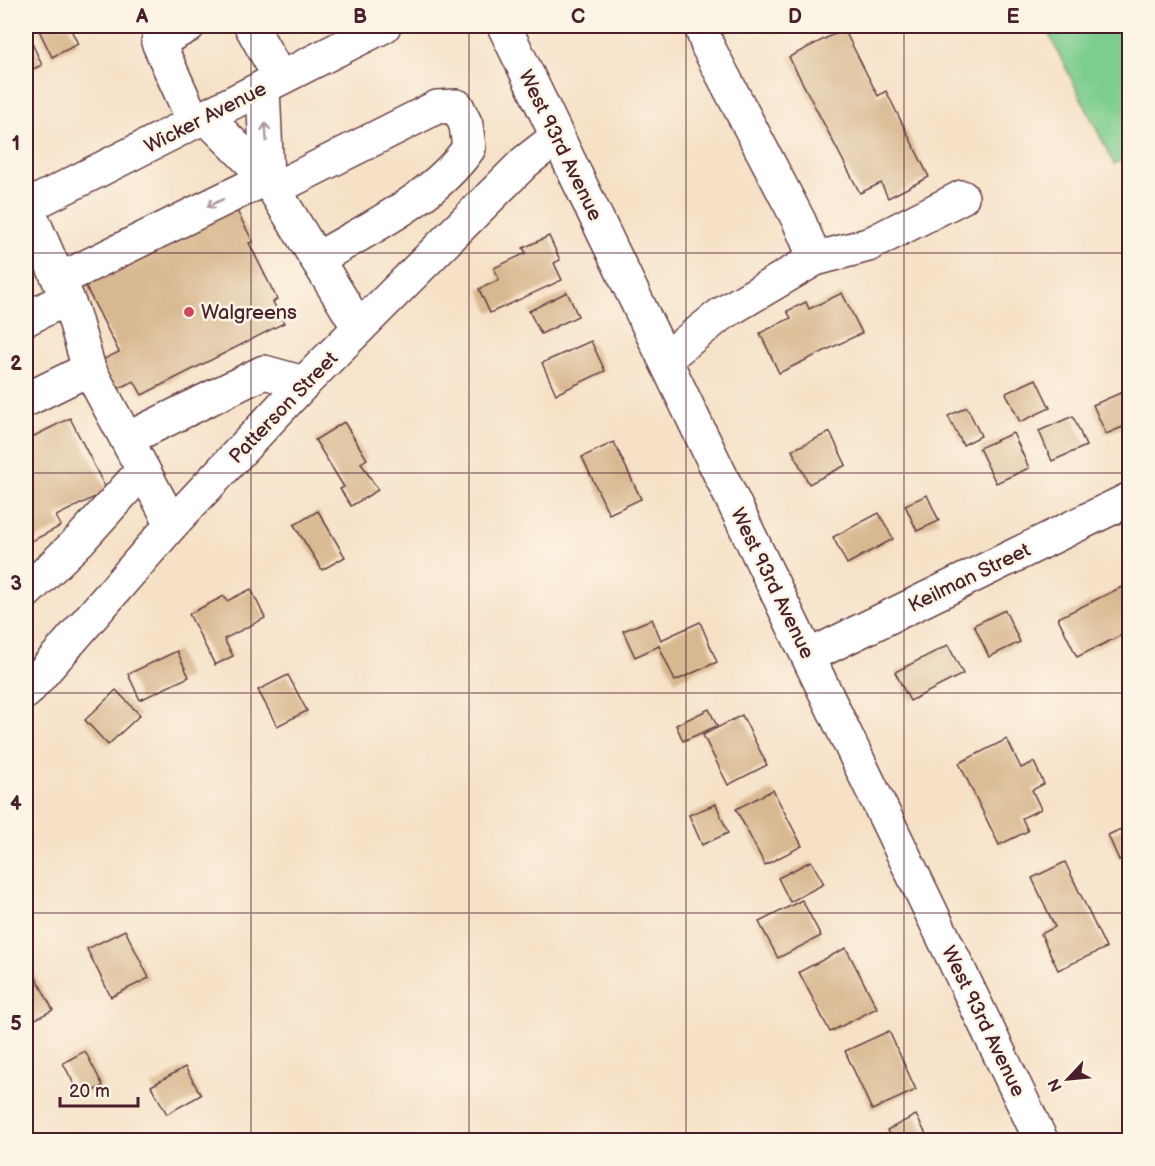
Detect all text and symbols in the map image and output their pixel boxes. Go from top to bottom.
text: A [135,5,149,29]
text: B [353,5,367,29]
text: C [571,5,585,29]
text: D [788,5,802,29]
text: E [1007,5,1020,29]
street label: West 93rd Avenue [513,66,607,225]
street label: Wicker Avenue [140,77,271,159]
one-way arrow [260,123,271,143]
text: 1 [12,132,20,156]
one-way arrow [206,198,224,210]
place label: Walgreens [201,301,297,325]
marker: Walgreens [182,305,196,319]
street label: Patterson Street [224,347,343,469]
text: 2 [10,352,22,376]
street label: West 93rd Avenue [725,504,819,663]
street label: Keilman Street [905,538,1034,618]
text: 3 [10,572,22,596]
text: 4 [10,792,22,816]
street label: West 93rd Avenue [936,942,1030,1101]
text: 5 [10,1012,22,1036]
north arrow [1038,1049,1098,1109]
scale bar [60,1070,138,1108]
text: N [1045,1075,1067,1094]
text: 20 m [69,1081,110,1102]

